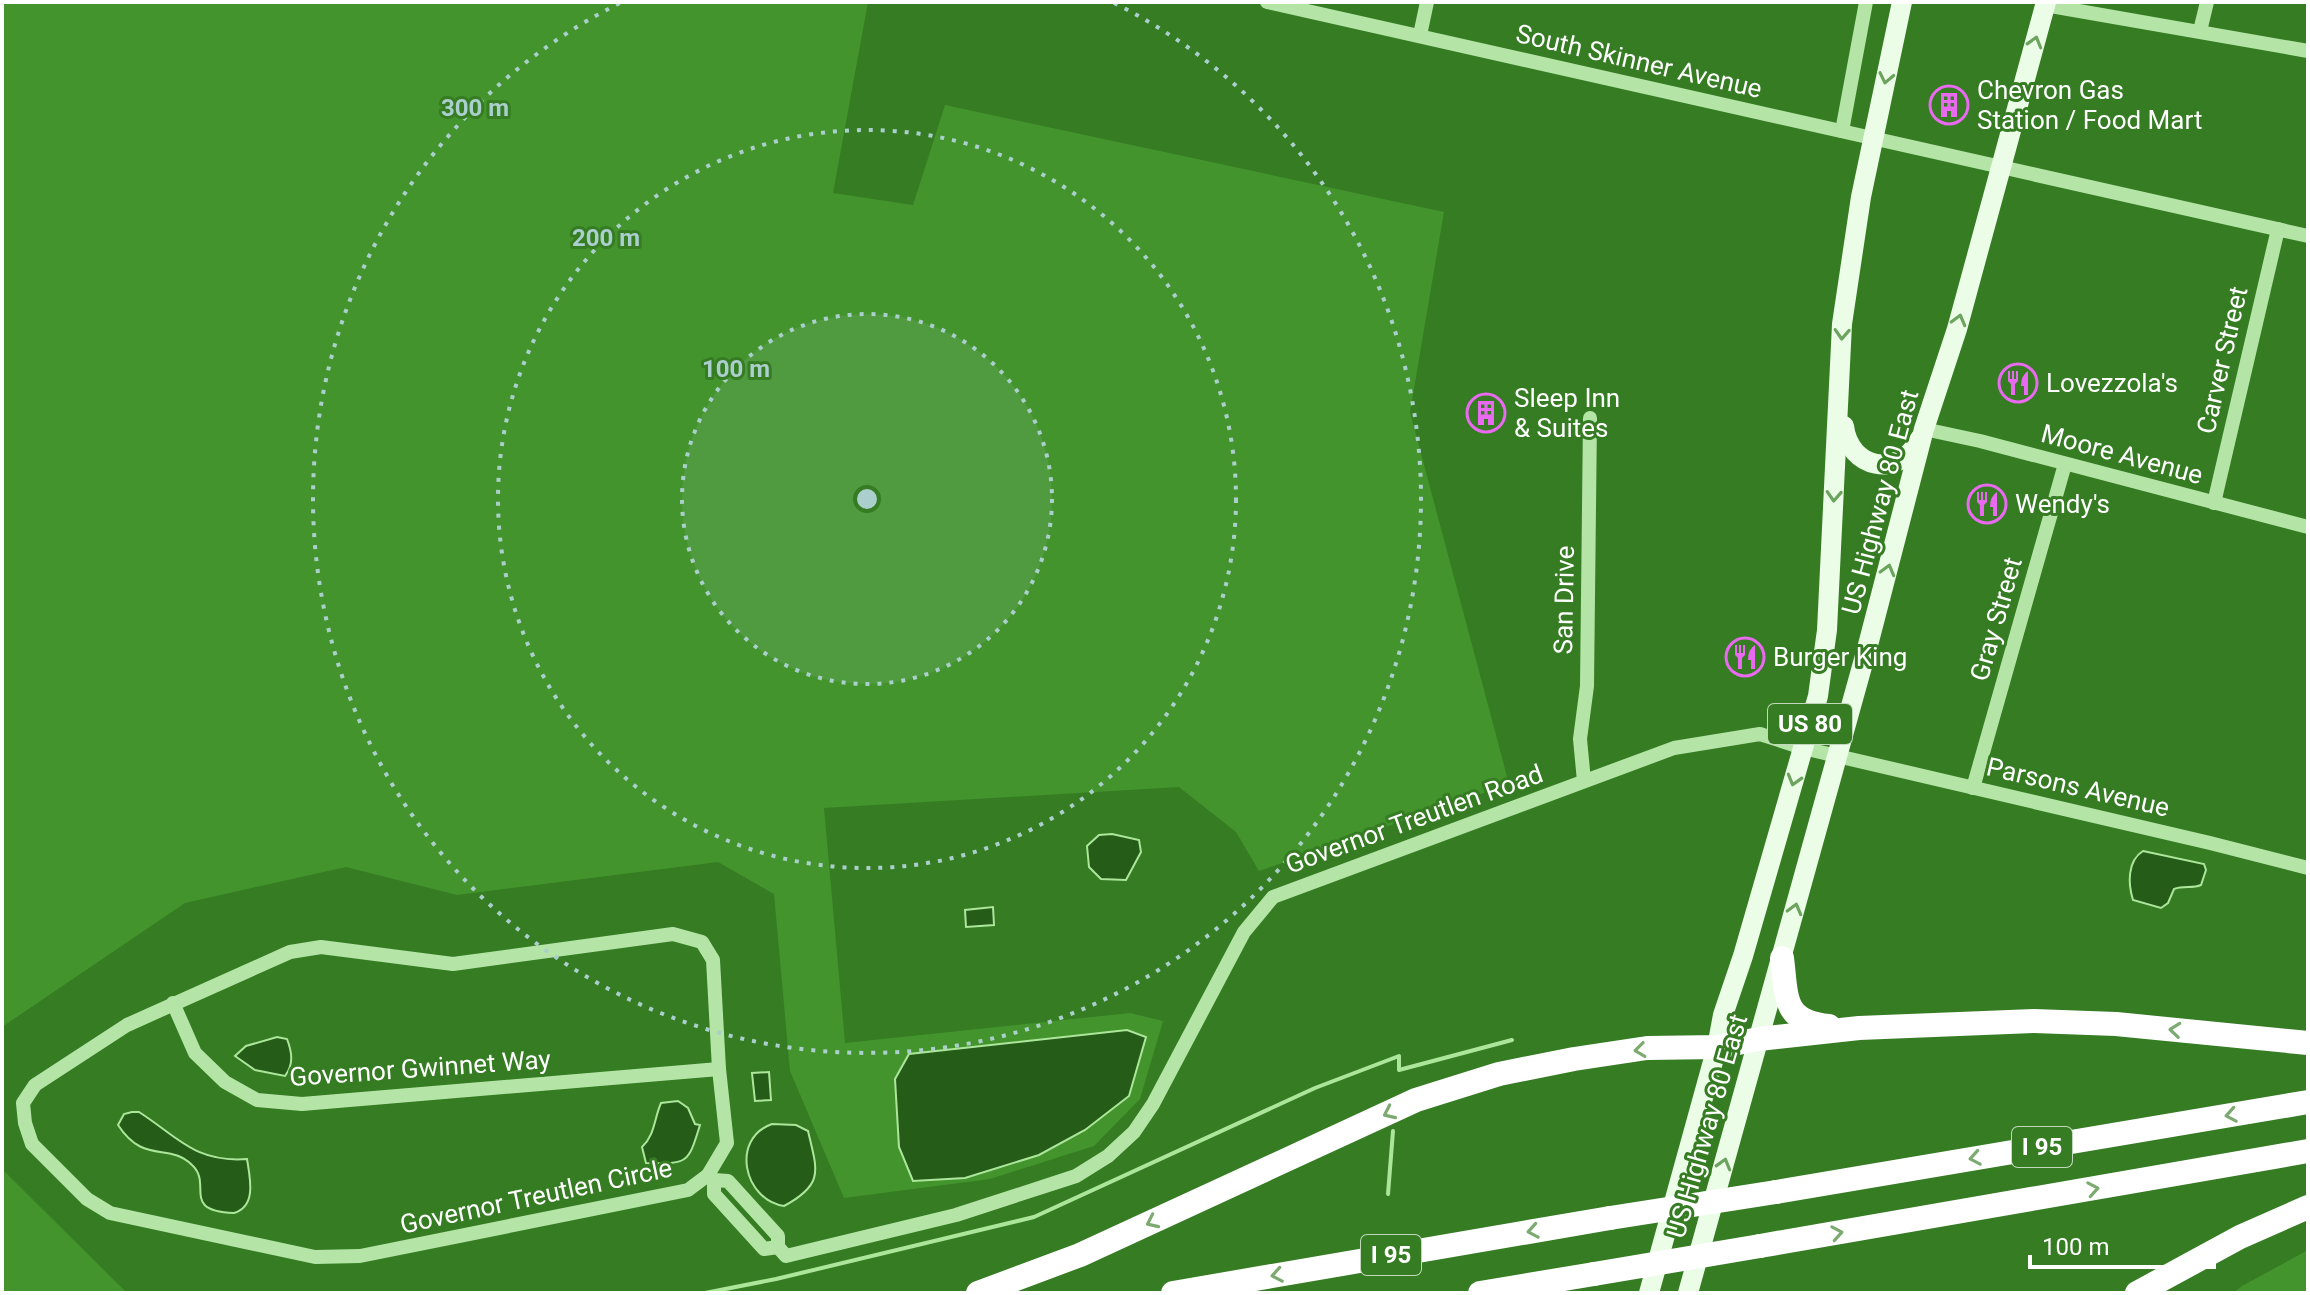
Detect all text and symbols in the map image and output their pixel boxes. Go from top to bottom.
street label: South Skinner Avenue [1513,18,1765,104]
one-way arrow [2025,36,2042,50]
one-way arrow [1878,71,1895,85]
place label: Chevron Gas Station / Food Mart [1977,75,2202,135]
building icon: Chevron Gas Station / Food Mart [1928,84,1970,126]
text: 300 m [441,94,509,122]
text: 200 m [572,224,640,252]
street label: Carver Street [2190,283,2254,437]
one-way arrow [1950,314,1967,328]
one-way arrow [1833,328,1850,341]
text: 100 m [702,355,770,383]
restaurant icon: Lovezzola's [1997,362,2039,404]
place label: Lovezzola's [2046,368,2178,398]
place label: Sleep Inn & Suites [1514,383,1620,443]
street label: US Highway 80 East [1836,386,1924,618]
building icon: Sleep Inn & Suites [1465,392,1507,434]
street label: Moore Avenue [2038,418,2206,490]
restaurant icon: Wendy's [1966,483,2008,525]
centre of rings [853,485,881,513]
place label: Wendy's [2015,489,2110,519]
one-way arrow [1826,490,1843,503]
street label: San Drive [1548,545,1580,655]
street label: Gray Street [1964,554,2028,684]
one-way arrow [1878,563,1895,577]
restaurant icon: Burger King [1724,636,1766,678]
place label: Burger King [1773,642,1907,672]
road number: US 80 [1768,704,1852,744]
street label: Parsons Avenue [1984,751,2172,823]
street label: Governor Treutlen Road [1281,758,1547,880]
one-way arrow [1787,772,1803,786]
one-way arrow [1786,903,1803,917]
street label: US Highway 80 East [1661,1011,1753,1241]
one-way arrow [2168,1021,2181,1038]
one-way arrow [1633,1041,1646,1058]
street label: Governor Gwinnet Way [288,1044,552,1092]
one-way arrow [1382,1103,1397,1119]
one-way arrow [2224,1106,2238,1123]
road number: I 95 [2012,1127,2072,1167]
one-way arrow [1968,1149,1982,1166]
street label: Governor Treutlen Circle [397,1152,675,1240]
one-way arrow [1715,1157,1731,1171]
one-way arrow [2086,1181,2100,1198]
one-way arrow [1146,1212,1161,1228]
scale bar [2030,1219,2214,1269]
one-way arrow [1526,1222,1540,1239]
one-way arrow [1830,1225,1844,1242]
text: 100 m [2042,1233,2109,1261]
road number: I 95 [1361,1235,1421,1275]
one-way arrow [1270,1266,1284,1283]

